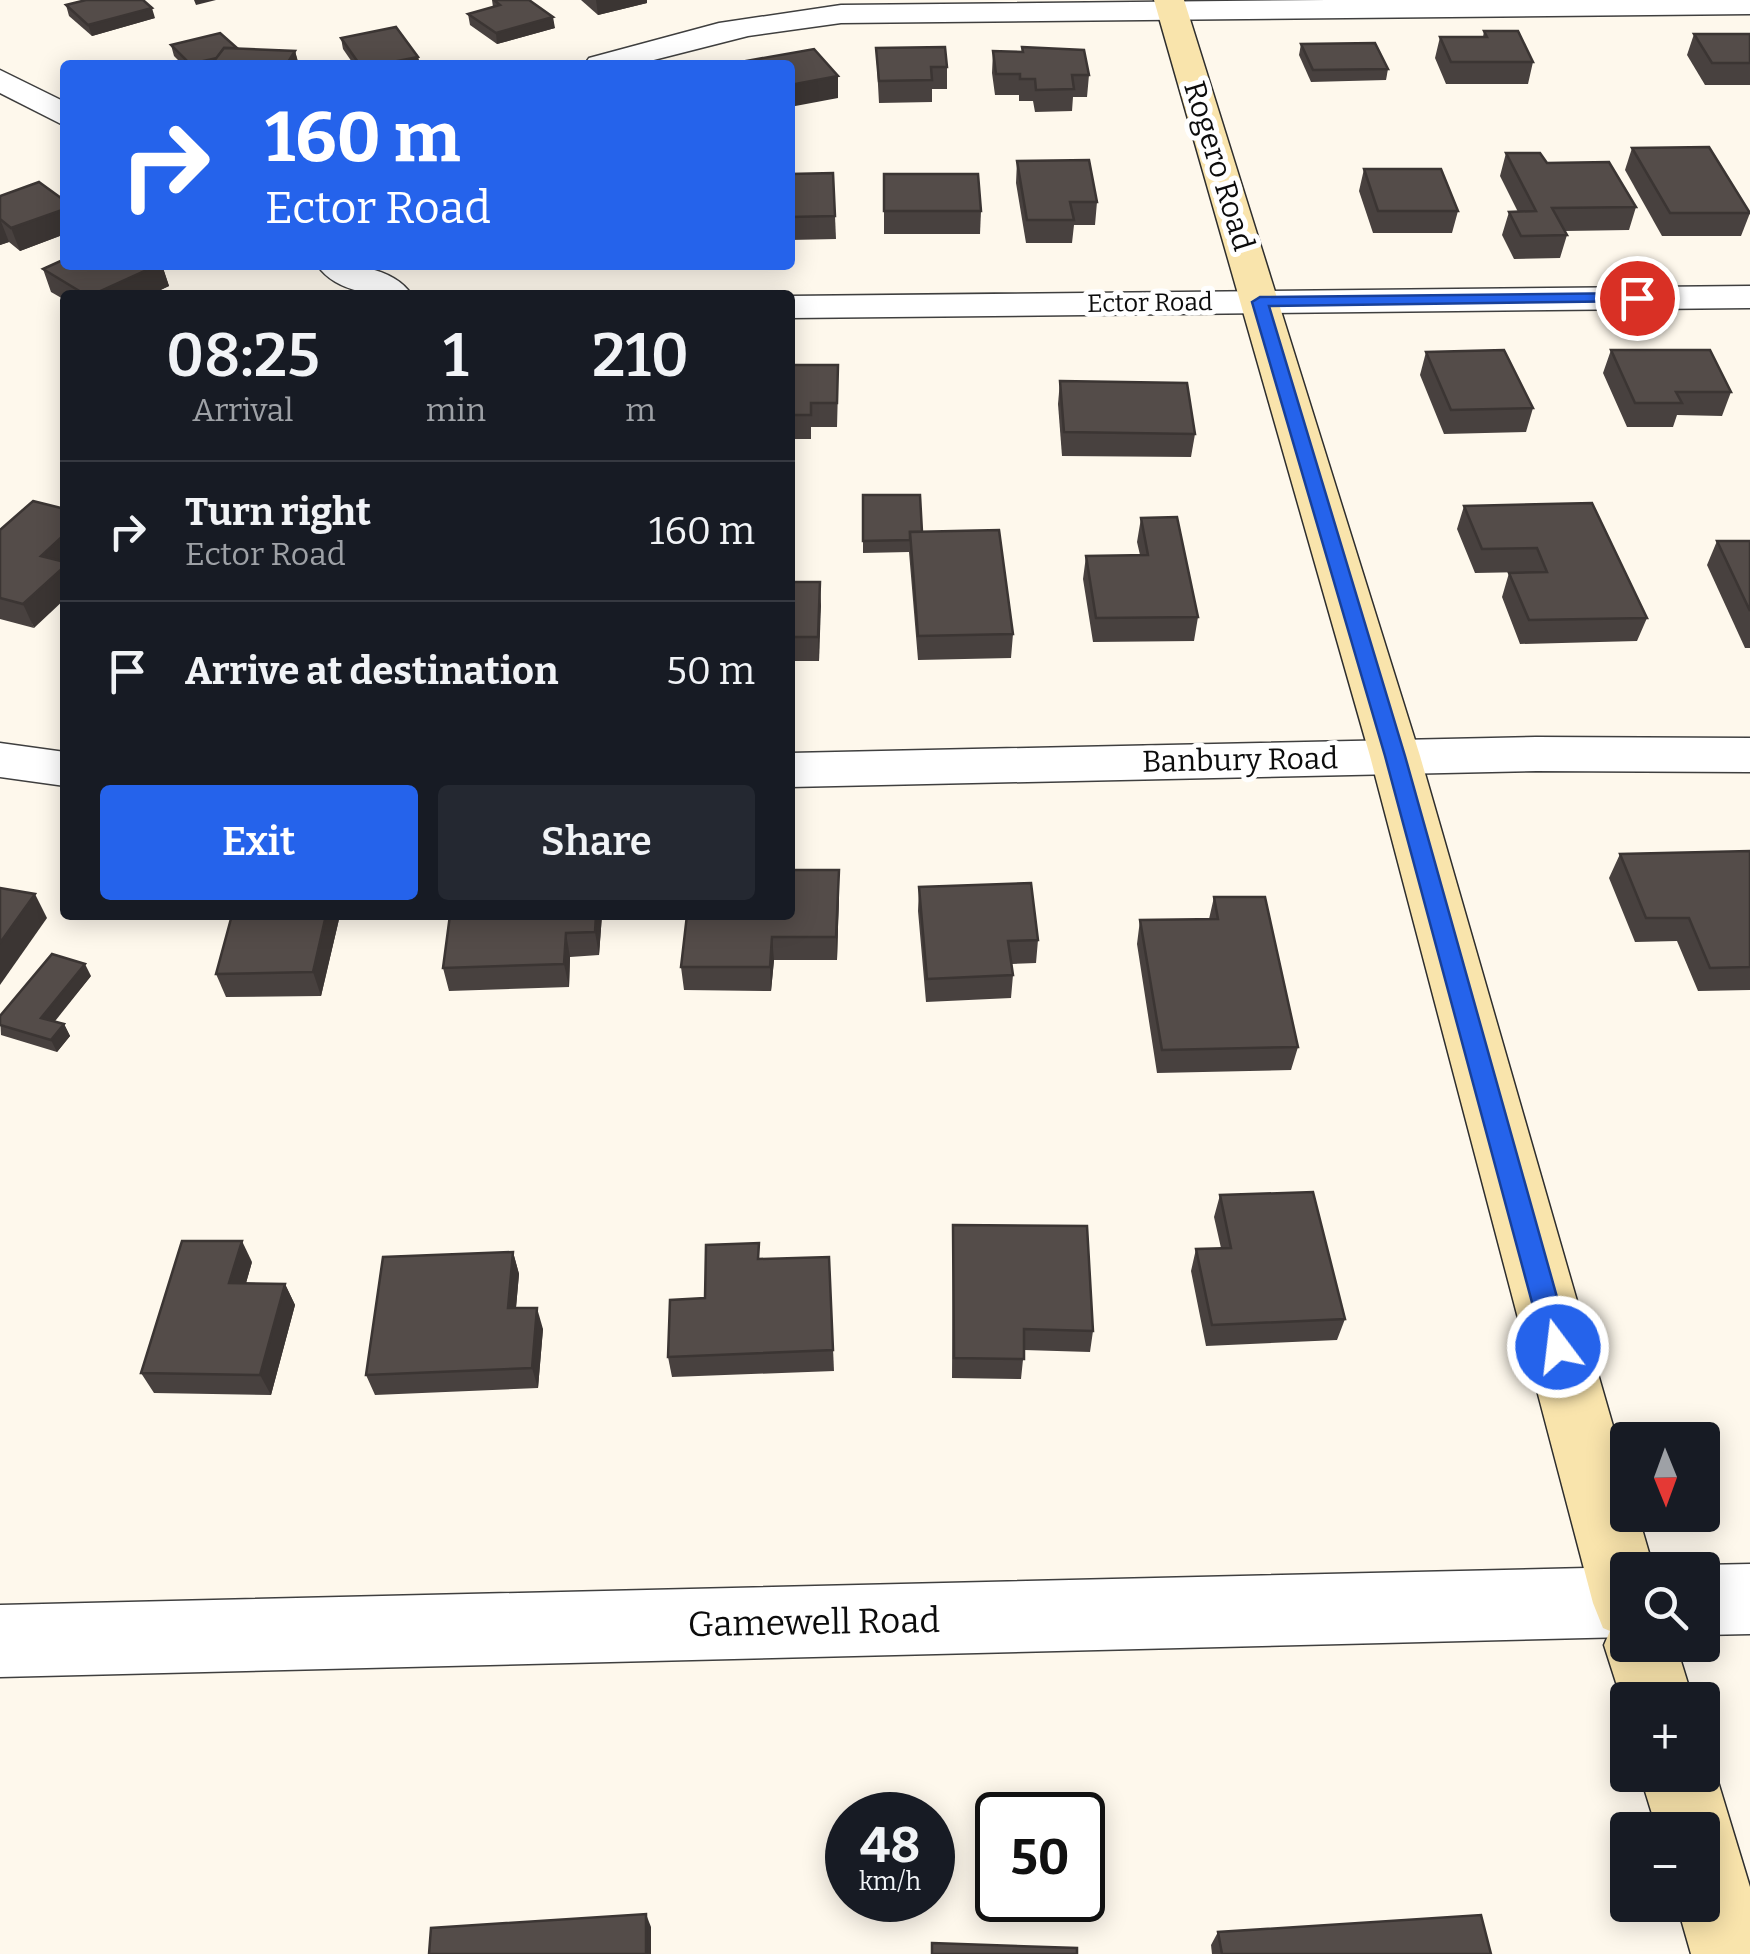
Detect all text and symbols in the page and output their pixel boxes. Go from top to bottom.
street label: Rogero Road [1176,77,1262,255]
text: 160 m [265,96,460,180]
icon: right [100,100,230,230]
text: Ector Road [265,181,491,235]
pin [1595,256,1680,341]
icon: arrive [1610,271,1665,326]
street label: Ector Road [1087,287,1213,319]
text: 08:25 [166,320,320,392]
text: 1 [443,320,469,392]
text: 210 [592,320,689,392]
text: Arrival [192,391,294,429]
text: min [426,391,486,429]
text: m [625,391,656,429]
text: Turn right [185,489,371,535]
icon: right [100,504,155,559]
text: 160 m [649,508,755,554]
text: Ector Road [185,535,346,573]
icon: arrive [100,644,155,699]
text: Arrive at destination [185,648,558,694]
text: 50 m [666,648,755,694]
street label: Banbury Road [1142,740,1339,780]
button: Exit [100,785,418,900]
button: Share [438,785,755,900]
position arrow [1506,1295,1610,1399]
north arrow [1610,1422,1720,1532]
map controls [1610,1422,1720,1922]
button: search [1610,1552,1720,1662]
street label: Gamewell Road [687,1599,941,1645]
button: + [1610,1682,1720,1792]
speed limit sign: 50 [975,1792,1105,1922]
button: − [1610,1812,1720,1922]
text: 48 [860,1815,920,1875]
text: km/h [859,1867,921,1897]

